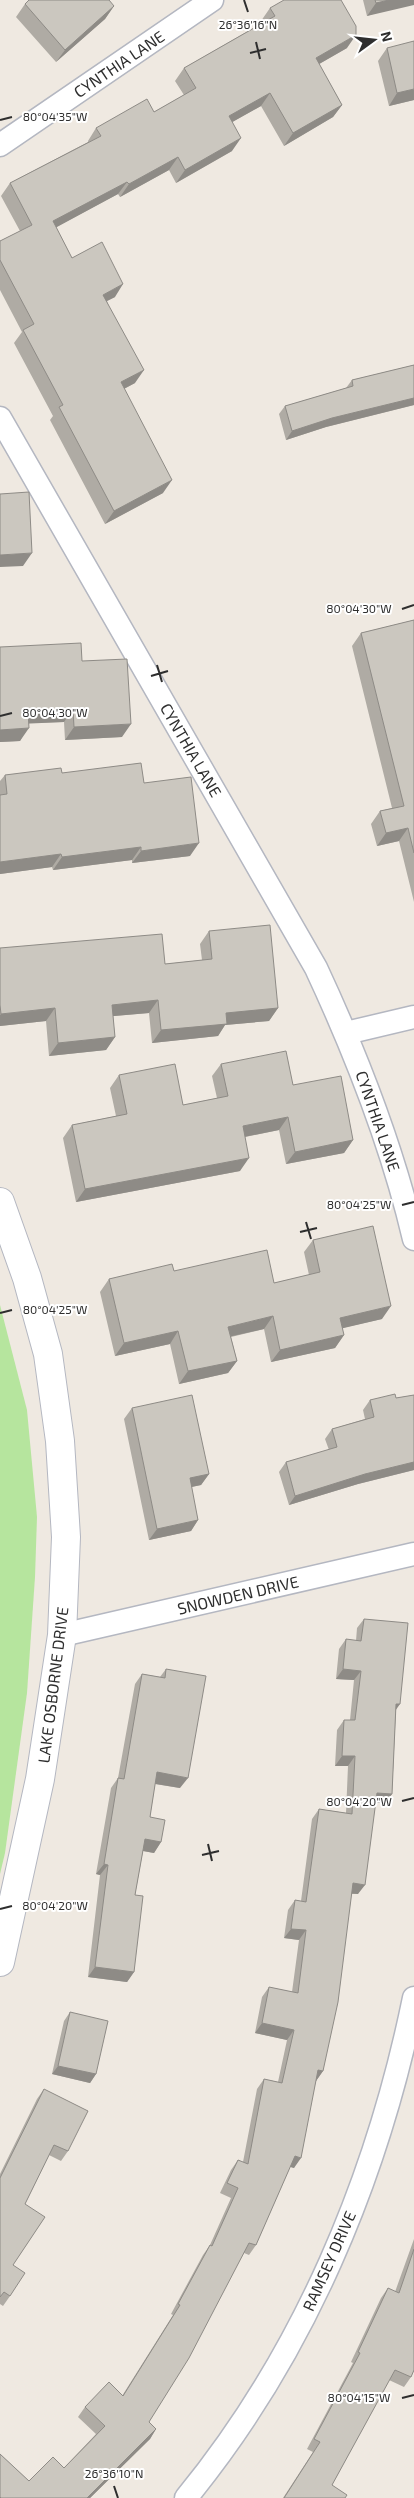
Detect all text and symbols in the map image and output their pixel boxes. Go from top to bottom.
north arrow [349,15,399,65]
text: 26°36'16"N [219,17,277,31]
street label: CYNTHIA LANE [70,26,168,101]
text: N [378,29,397,44]
text: 80°04'35"W [23,109,87,123]
text: 80°04'30"W [326,601,392,615]
street label: CYNTHIA LANE [157,699,226,800]
text: 80°04'30"W [22,705,88,719]
street label: CYNTHIA LANE [352,1068,405,1174]
text: 80°04'25"W [327,1197,391,1211]
text: 80°04'25"W [23,1302,87,1316]
street label: SNOWDEN DRIVE [175,1571,300,1618]
street label: LAKE OSBORNE DRIVE [33,1606,72,1764]
text: 80°04'20"W [326,1794,392,1808]
text: 80°04'20"W [22,1898,88,1912]
street label: RAMSEY DRIVE [298,2208,359,2314]
text: 80°04'15"W [328,2390,390,2404]
text: 26°36'10"N [85,2466,143,2480]

